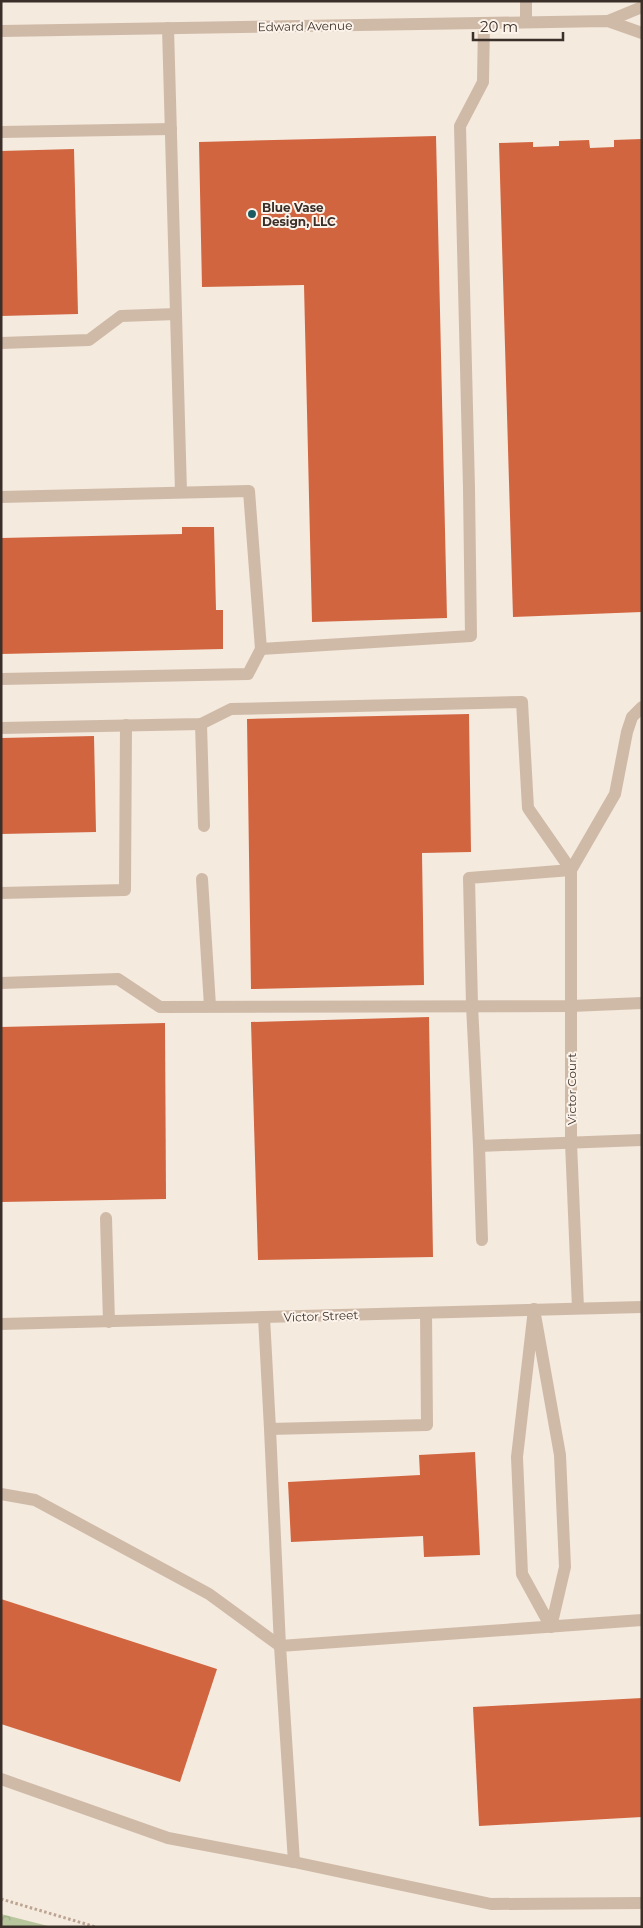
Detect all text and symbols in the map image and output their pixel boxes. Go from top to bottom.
scale bar [473,10,563,42]
text: 20 m [480,17,518,36]
street label: Edward Avenue [258,18,352,34]
place label: Blue Vase Design, LLC [262,200,336,229]
marker: Blue Vase Design, LLC [246,208,258,220]
street label: Victor Court [564,1053,579,1125]
street label: Victor Street [283,1307,359,1325]

